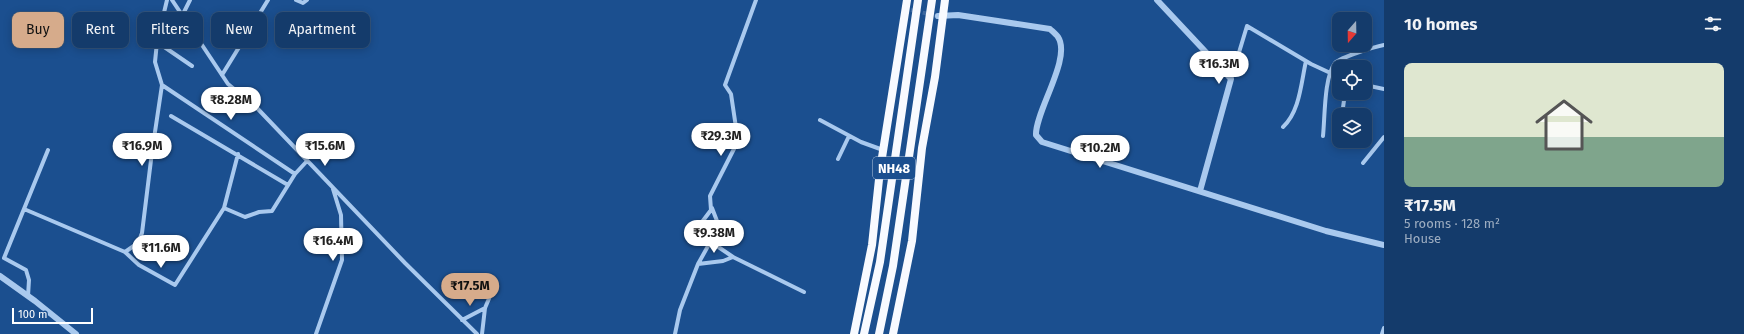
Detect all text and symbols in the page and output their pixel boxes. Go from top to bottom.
chip: Buy [12,12,64,48]
chip: Rent [72,12,129,48]
chip: Filters [137,12,203,48]
chip: New [211,12,267,48]
chip: Apartment [275,12,370,48]
north arrow [1332,12,1372,52]
map controls [1332,12,1372,148]
icon: filters [1702,13,1724,35]
text: 10 homes [1404,14,1478,35]
pin: ₹16.3M [1186,51,1252,85]
text: ₹16.3M [1199,56,1239,71]
button: locate [1332,60,1372,100]
pin: ₹8.28M [198,87,264,121]
icon: home [1528,89,1600,161]
text: ₹8.28M [210,92,252,107]
button: layers [1332,108,1372,148]
pin: ₹29.3M [688,123,754,157]
text: ₹29.3M [700,128,742,143]
pin: ₹16.9M [109,133,175,167]
pin: ₹15.6M [292,133,358,167]
pin: ₹10.2M [1067,135,1133,169]
text: ₹16.9M [122,138,162,153]
text: ₹15.6M [305,138,345,153]
text: ₹10.2M [1080,140,1120,155]
road number: NH48 [873,157,915,179]
text: ₹17.5M [1404,195,1456,216]
text: 5 rooms · 128 m² [1404,216,1500,231]
pin: ₹9.38M [681,220,747,254]
text: ₹9.38M [693,225,735,240]
pin: ₹16.4M [300,228,366,262]
text: House [1404,231,1441,246]
text: ₹16.4M [313,233,353,248]
pin: ₹11.6M [128,235,194,269]
text: ₹11.6M [141,240,181,255]
pin: ₹17.5M [437,273,503,307]
text: ₹17.5M [450,278,490,293]
scale bar [12,306,93,325]
text: 100 m [18,308,47,321]

